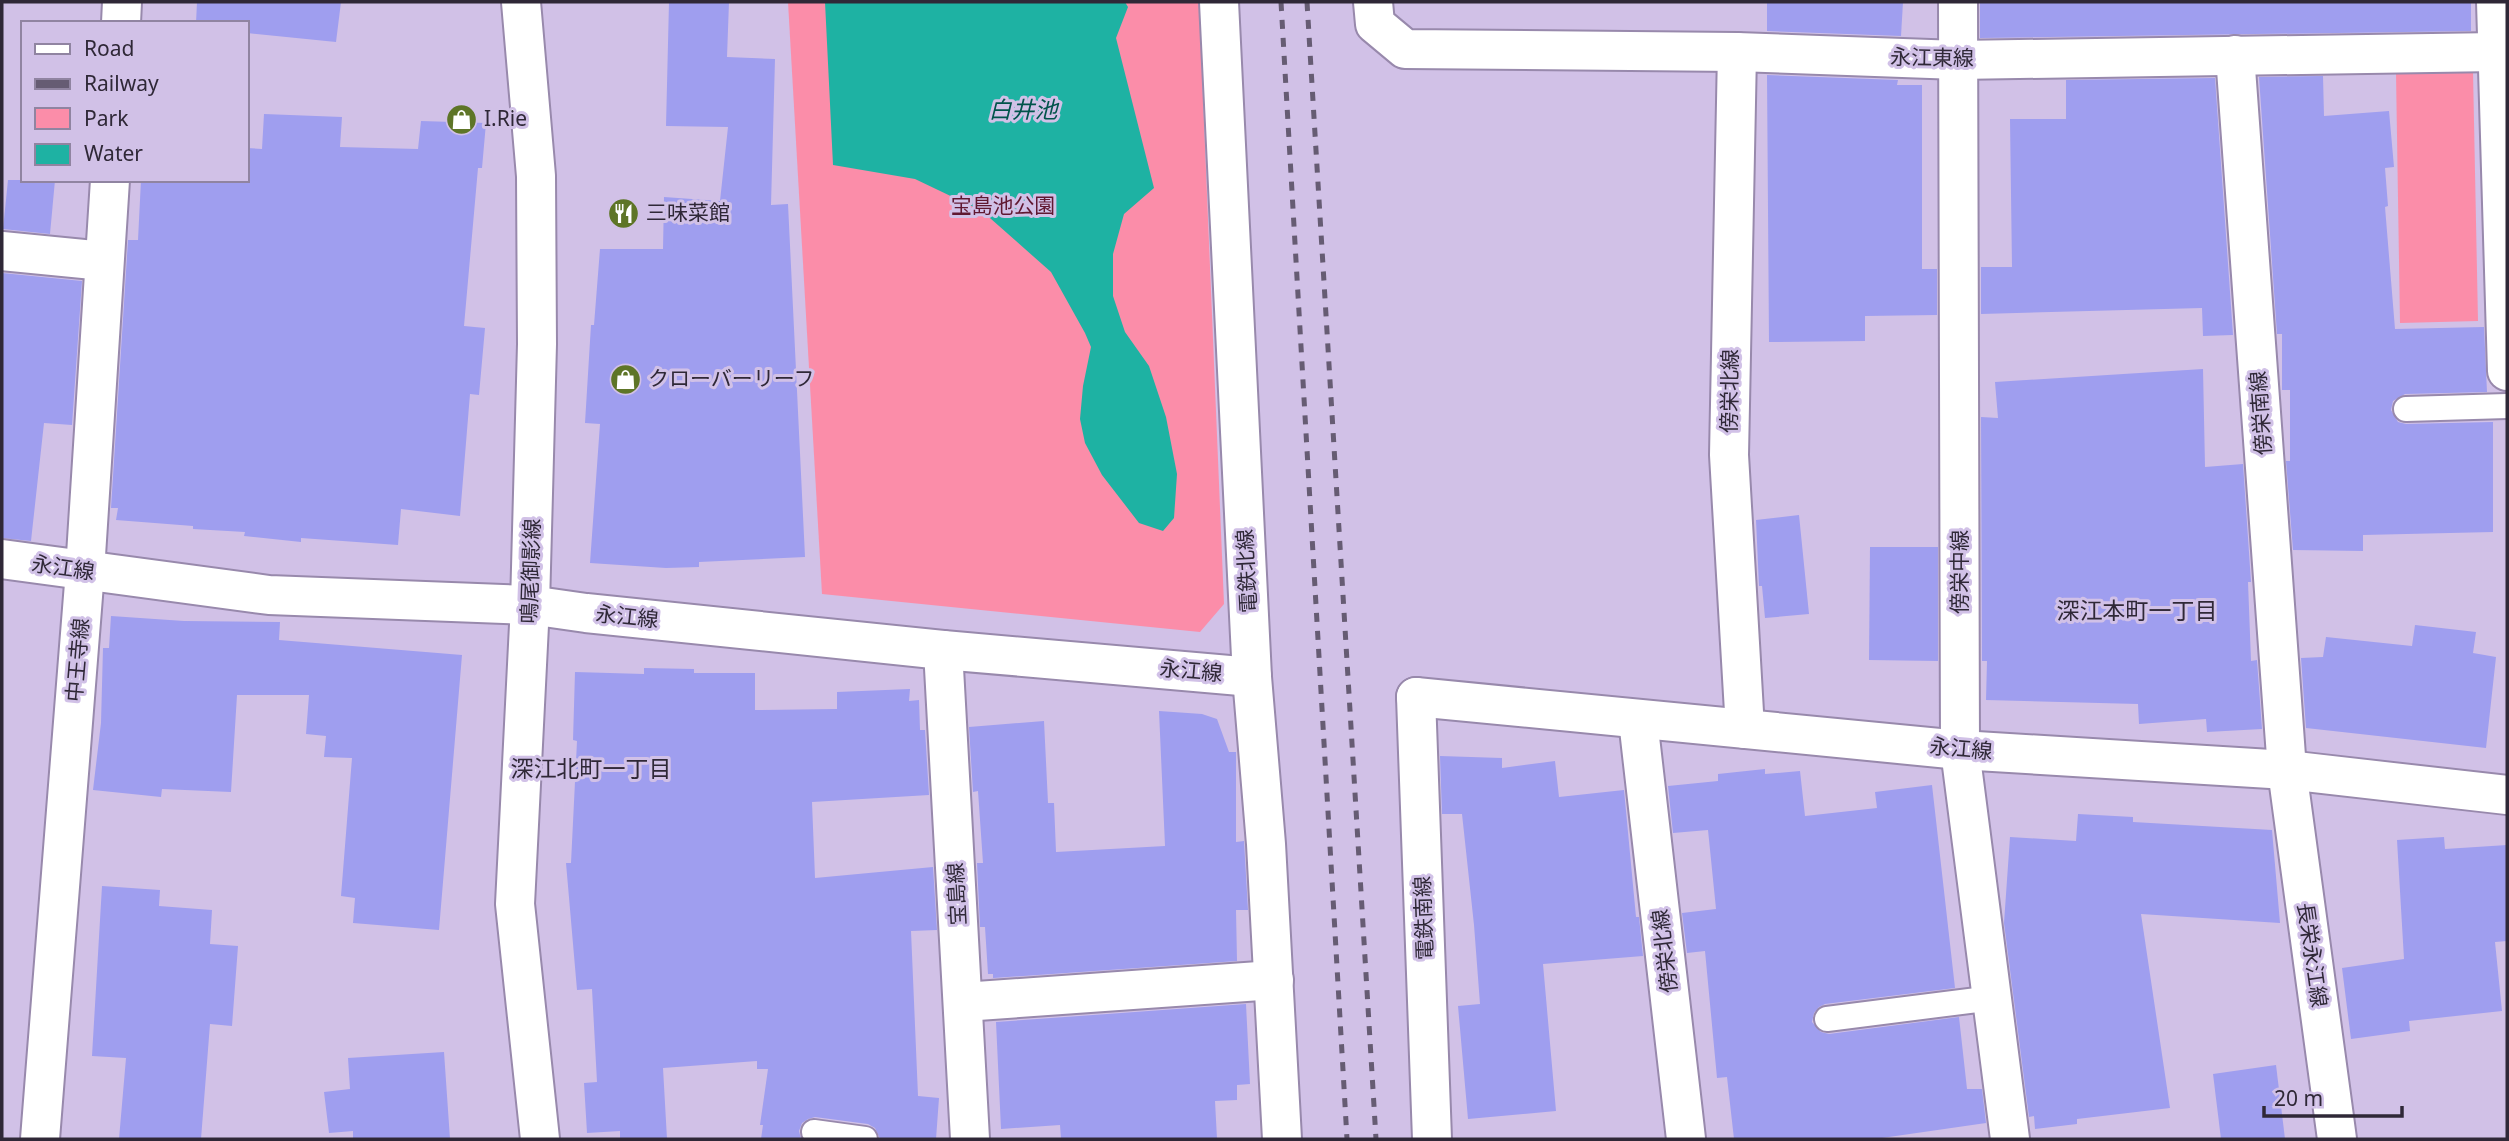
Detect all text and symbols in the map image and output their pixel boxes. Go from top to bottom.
legend [21,21,248,182]
text: Road [84,34,134,62]
street label: 永江東線 [1890,42,1974,72]
text: Railway [84,69,159,97]
water label: 白井池 [989,93,1060,125]
shop icon: I.Rie [444,102,478,136]
text: Park [84,104,129,132]
place label: I.Rie [484,104,527,132]
text: Water [84,139,143,167]
park label: 宝島池公園 [951,191,1056,219]
restaurant icon: 三味菜館 [606,196,640,230]
place label: 三味菜館 [646,198,730,226]
street label: 傍栄北線 [1714,349,1744,433]
shop icon: クローバーリーフ [608,362,642,396]
place label: クローバーリーフ [648,364,815,392]
street label: 傍栄南線 [2243,370,2277,456]
street label: 鳴尾御影線 [514,518,546,624]
street label: 電鉄北線 [1230,528,1262,614]
street label: 傍栄中線 [1945,530,1973,614]
street label: 永江線 [30,549,96,585]
district label: 深江本町一丁目 [2057,594,2218,626]
street label: 永江線 [594,599,660,633]
street label: 中王寺線 [59,617,95,703]
street label: 永江線 [1158,653,1224,687]
street label: 永江線 [1928,731,1994,765]
district label: 深江北町一丁目 [511,752,672,784]
street label: 宝島線 [940,862,972,926]
street label: 電鉄南線 [1408,876,1438,960]
street label: 長栄永江線 [2292,901,2334,1009]
street label: 傍栄北線 [1645,908,1683,995]
scale bar [2264,1074,2402,1118]
text: 20 m [2274,1084,2323,1112]

